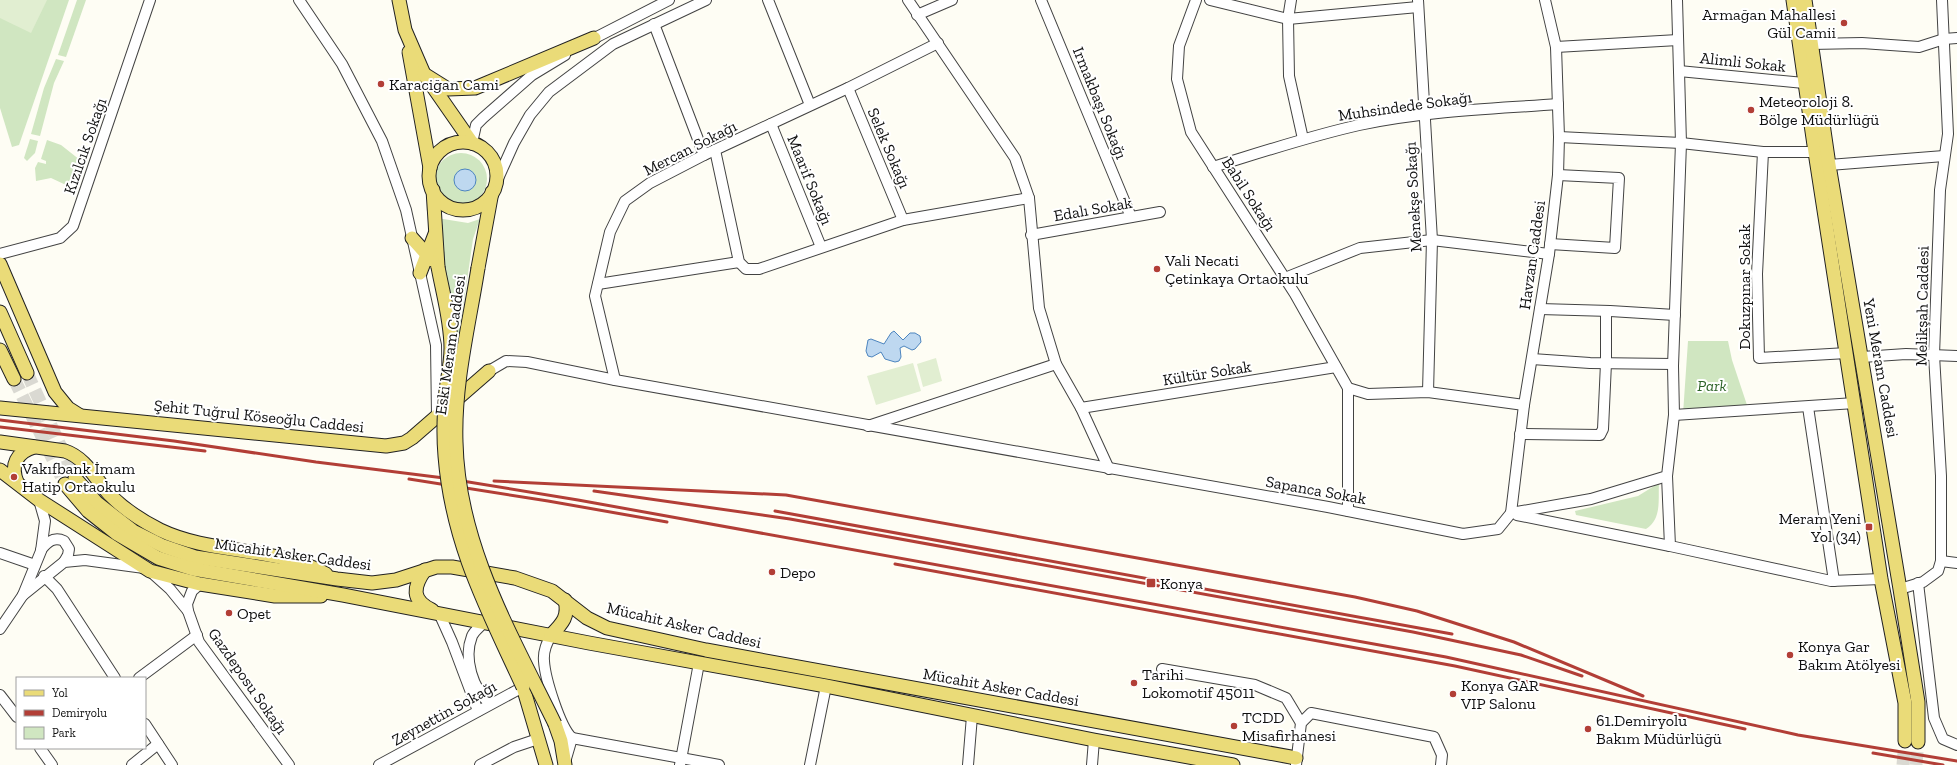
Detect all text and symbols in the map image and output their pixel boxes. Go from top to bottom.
place label: Armağan Mahallesi Gül Camii [1702,5,1837,42]
marker: Armağan Mahallesi Gül Camii [1839,18,1849,28]
street label: Irmakbaşı Sokağı [1069,44,1131,162]
street label: Alimli Sokak [1699,48,1788,76]
place label: Karaciğan Cami [389,75,499,94]
marker: Karaciğan Cami [376,79,386,89]
street label: Muhsindede Sokağı [1337,87,1474,125]
place label: Meteoroloji 8. Bölge Müdürlüğü [1759,92,1879,129]
street label: Kızılcık Sokağı [60,95,111,197]
street label: Selek Sokağı [863,105,915,192]
marker: Meteoroloji 8. Bölge Müdürlüğü [1746,105,1756,115]
street label: Mercan Sokağı [640,116,740,180]
street label: Maarif Sokağı [783,132,837,228]
street label: Menekşe Sokağı [1401,141,1425,253]
street label: Babil Sokağı [1218,153,1280,235]
street label: Edalı Sokak [1052,193,1134,225]
street label: Havzan Caddesi [1515,199,1549,311]
street label: Dokuzpınar Sokak [1735,224,1754,350]
street label: Melikşah Caddesi [1911,245,1933,366]
place label: Vali Necati Çetinkaya Ortaokulu [1164,251,1308,288]
marker: Vali Necati Çetinkaya Ortaokulu [1152,264,1162,274]
street label: Eski Meram Caddesi [431,274,469,416]
street label: Yeni Meram Caddesi [1859,296,1903,440]
street label: Kültür Sokak [1161,357,1253,389]
park label: Park [1697,376,1727,395]
street label: Şehit Tuğrul Köseoğlu Caddesi [153,396,366,437]
place label: Vakıfbank İmam Hatip Ortaokulu [21,459,135,496]
marker: Vakıfbank İmam Hatip Ortaokulu [9,472,19,482]
street label: Sapanca Sokak [1264,472,1368,508]
place label: Meram Yeni Yol (34) [1779,509,1862,546]
marker: Meram Yeni Yol (34) [1864,522,1874,532]
street label: Mücahit Asker Caddesi [213,534,373,574]
place label: Depo [780,563,816,582]
marker: Depo [767,567,777,577]
place label: Konya [1160,574,1203,593]
marker: Konya [1145,577,1157,589]
street label: Mücahit Asker Caddesi [605,598,764,652]
place label: Opet [237,604,271,623]
marker: Opet [224,608,234,618]
street label: Gazdeposu Sokağı [204,624,292,738]
place label: Konya Gar Bakım Atölyesi [1798,637,1901,674]
marker: Konya Gar Bakım Atölyesi [1785,650,1795,660]
street label: Mücahit Asker Caddesi [921,664,1081,710]
place label: Tarihi Lokomotif 45011 [1142,665,1255,702]
street label: Zeynettin Sokağı [388,676,500,750]
place label: Konya GAR VIP Salonu [1460,676,1539,713]
legend [16,677,146,749]
marker: Tarihi Lokomotif 45011 [1129,678,1139,688]
text: Yol [51,686,68,700]
marker: Konya GAR VIP Salonu [1448,689,1458,699]
text: Demiryolu [52,706,107,720]
place label: TCDD Misafirhanesi [1242,708,1336,745]
place label: 61.Demiryolu Bakım Müdürlüğü [1596,711,1722,748]
marker: TCDD Misafirhanesi [1229,721,1239,731]
marker: 61.Demiryolu Bakım Müdürlüğü [1583,724,1593,734]
text: Park [52,726,77,740]

